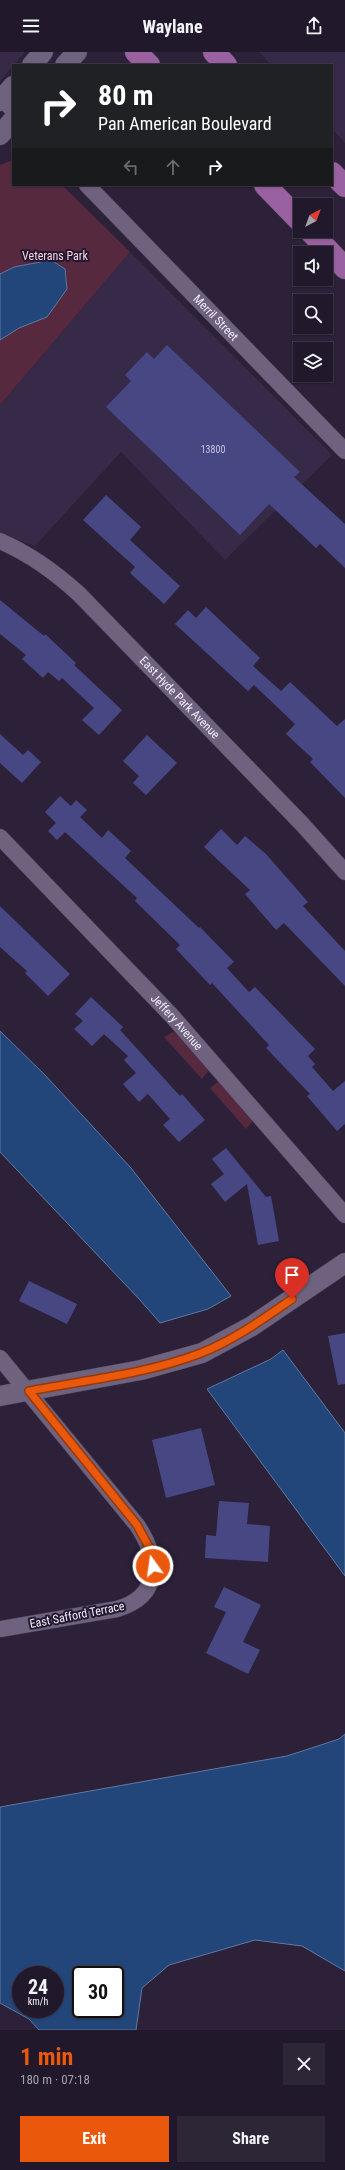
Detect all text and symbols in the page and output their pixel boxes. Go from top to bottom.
icon: menu [20,15,42,37]
icon: share [303,15,325,37]
text: Waylane [142,16,203,37]
text: 80 m [98,79,154,112]
icon: right [32,80,84,132]
text: Pan American Boulevard [98,113,272,134]
icon: left [120,156,142,178]
icon: ahead [162,156,184,178]
icon: right [204,156,226,178]
north arrow [293,198,333,238]
map controls [293,198,333,382]
button: sound [293,246,333,286]
park label: Veterans Park [22,249,89,263]
street label: Merril Street [190,292,241,344]
button: search [293,294,333,334]
button: layers [293,342,333,382]
house number: 13800 [201,444,225,455]
street label: East Hyde Park Avenue [137,654,223,742]
street label: Jeffery Avenue [148,991,206,1053]
pin [275,1258,309,1299]
icon: arrive [281,1264,303,1286]
position arrow [132,1545,174,1587]
street label: East Safford Terrace [28,1599,126,1631]
speed limit sign: 30 [72,1966,124,2018]
text: 24 [28,1975,48,1999]
text: km/h [28,1996,48,2007]
text: 1 min [20,2043,73,2071]
button: close [283,2043,325,2085]
text: 180 m · 07:18 [20,2072,90,2087]
button: Exit [20,2116,169,2162]
button: Share [177,2116,325,2162]

